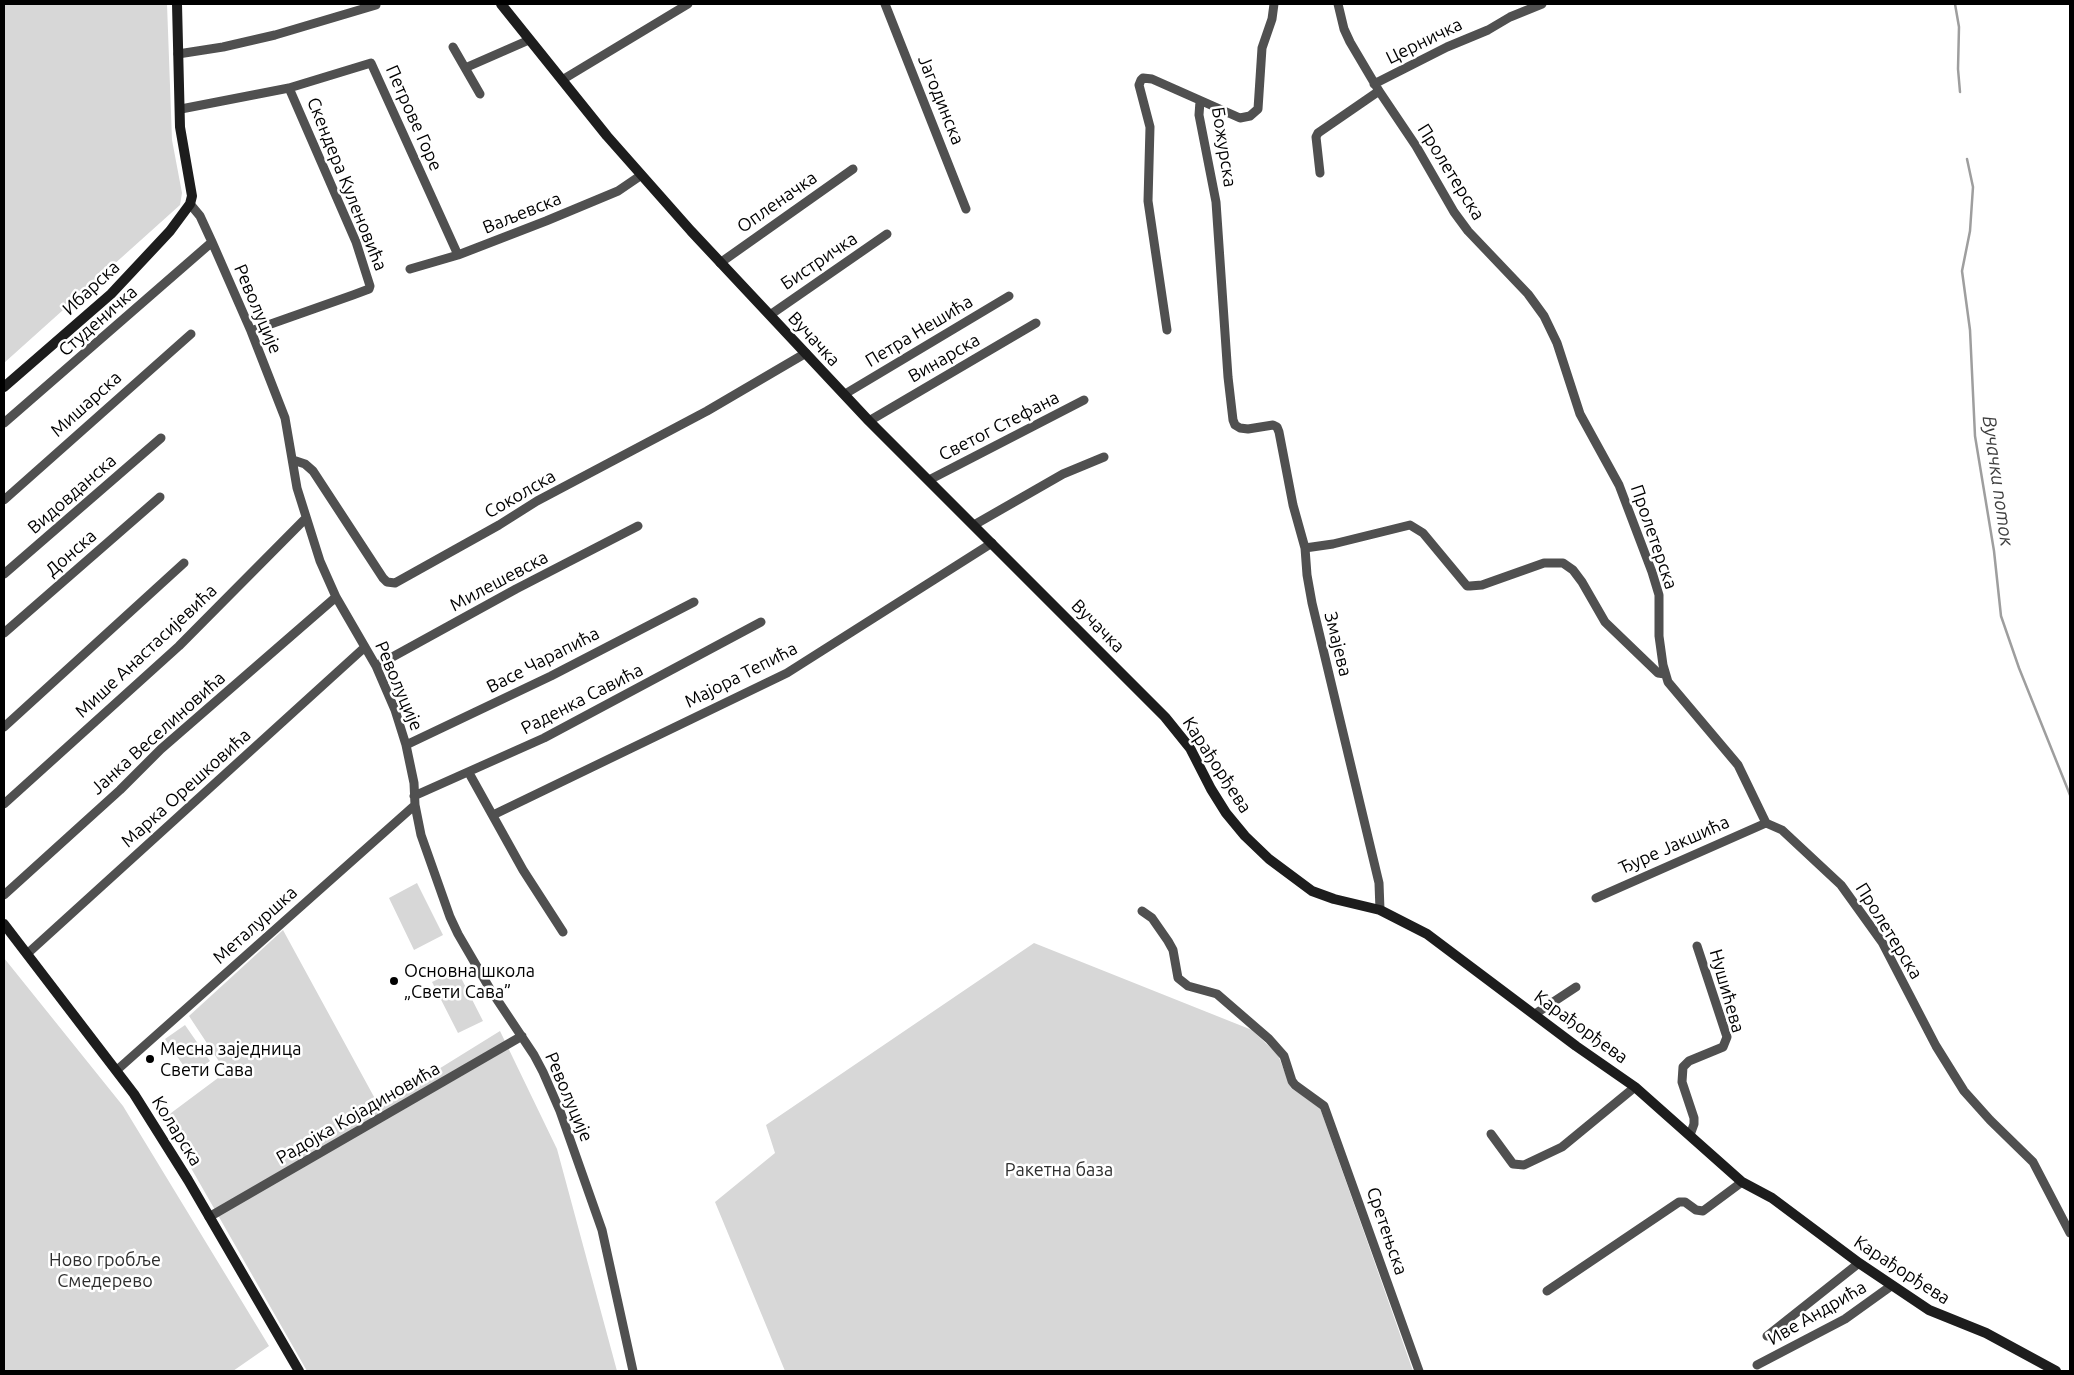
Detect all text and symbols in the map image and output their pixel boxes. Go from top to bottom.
street label: Церничка [1382,13,1466,69]
street label: Јагодинска [913,52,969,148]
street label: Петрове Горе [381,62,447,174]
street label: Скендера Куленовића [302,94,392,274]
street label: Божурска [1207,105,1241,189]
street label: Пролетерска [1413,120,1489,224]
street label: Опленачка [733,167,821,237]
street label: Ваљевска [480,187,564,239]
street label: Бистричка [777,228,861,294]
street label: Ибарска [58,256,124,320]
street label: Револуције [229,261,287,357]
street label: Студеничка [54,281,142,361]
street label: Петра Нешића [861,290,977,372]
street label: Вучачка [783,307,845,371]
street label: Винарска [904,329,984,387]
street label: Мишарска [46,367,126,441]
street label: Светог Стефана [935,386,1063,466]
water label: Вучачки поток [1978,414,2018,548]
street label: Видовданска [23,450,121,538]
street label: Соколска [481,465,559,523]
street label: Пролетерска [1626,482,1682,592]
street label: Донска [41,525,101,581]
street label: Милешевска [446,546,552,616]
street label: Мише Анастасијевића [71,580,221,722]
street label: Вучачка [1067,595,1129,657]
street label: Змајева [1320,609,1356,679]
street label: Васе Чарапића [483,622,603,698]
street label: Мајора Тепића [681,637,801,713]
street label: Револуције [370,638,428,734]
street label: Раденка Савића [517,659,647,739]
street label: Јанка Веселиновића [86,667,230,799]
street label: Карађорђева [1178,713,1256,817]
street label: Марка Орешковића [117,724,255,852]
street label: Ђуре Јакшића [1615,811,1733,879]
street label: Пролетерска [1851,879,1927,983]
street label: Металуршка [209,882,301,968]
street label: Нушићева [1705,947,1749,1035]
place label: Основна школа „Свети Сава” [404,960,535,1002]
marker: Основна школа „Свети Сава” [388,975,400,987]
street label: Карађорђева [1530,986,1632,1068]
place label: Месна заједница Свети Сава [160,1038,301,1080]
street label: Револуције [540,1049,598,1145]
marker: Месна заједница Свети Сава [144,1053,156,1065]
street label: Радојка Којадиновића [272,1057,444,1169]
street label: Коларска [147,1092,207,1170]
park label: Ракетна база [1005,1159,1113,1181]
street label: Сретењска [1362,1184,1412,1278]
street label: Карађорђева [1850,1231,1954,1309]
park label: Ново гробље Смедерево [49,1249,161,1292]
street label: Иве Андрића [1764,1276,1870,1350]

